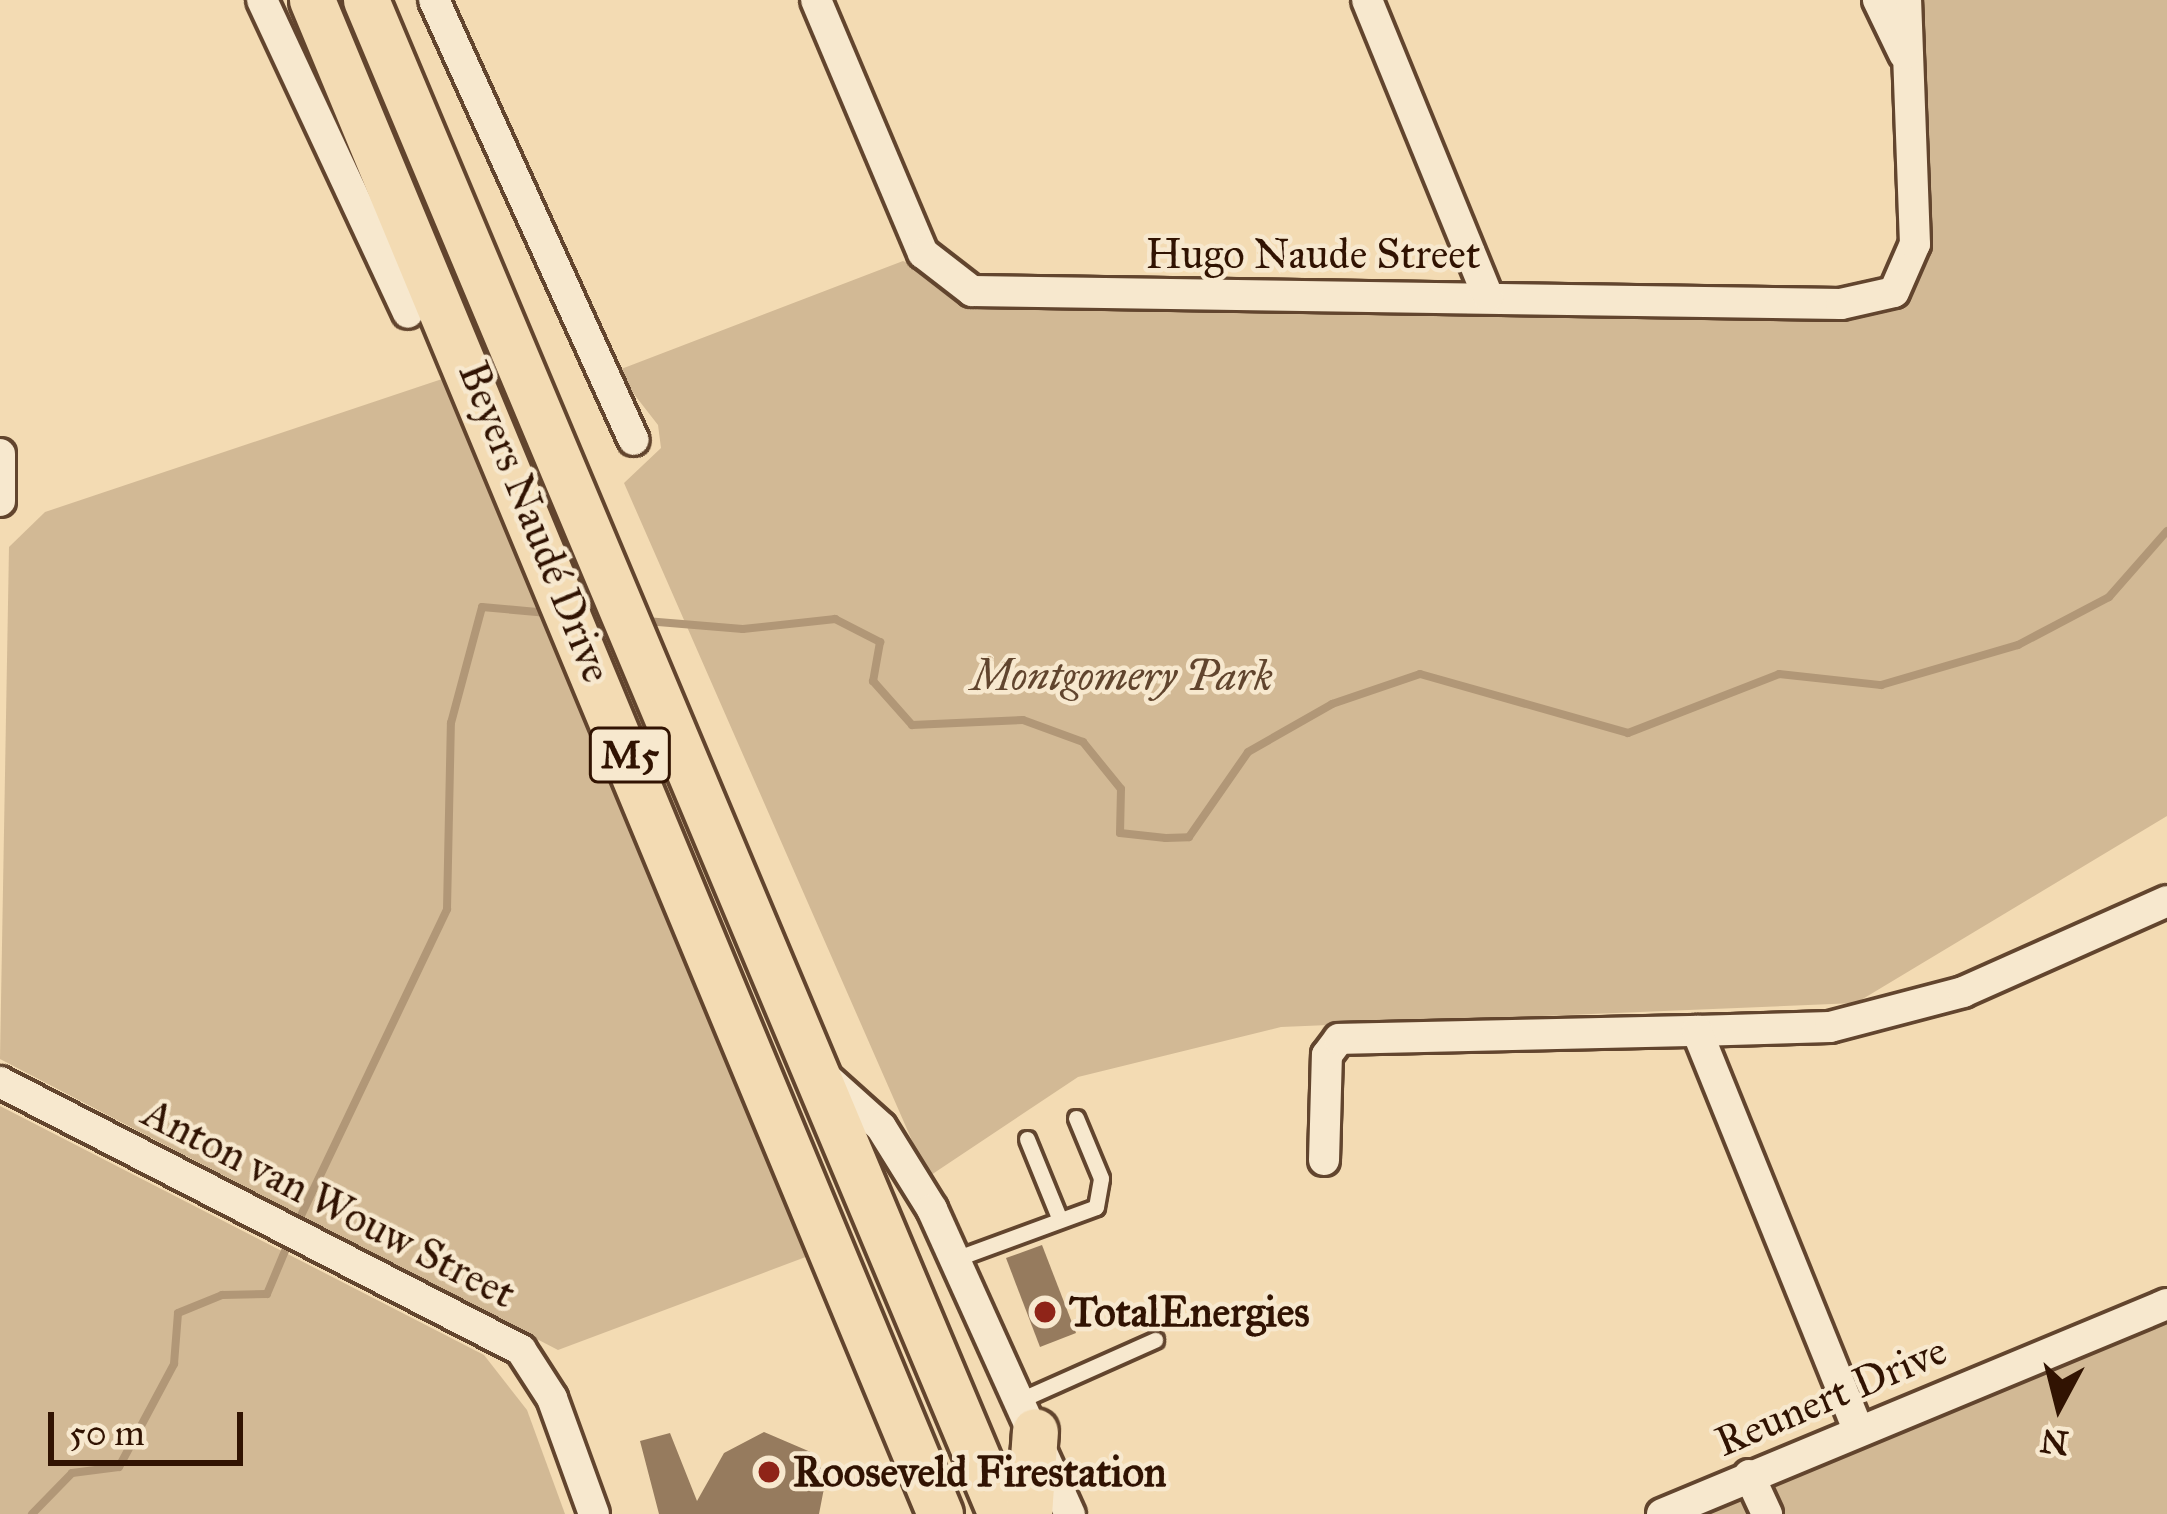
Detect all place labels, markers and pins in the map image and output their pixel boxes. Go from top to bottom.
place label: TotalEnergies [1069,1287,1310,1337]
marker: TotalEnergies [1032,1299,1058,1325]
place label: Rooseveld Firestation [793,1447,1167,1497]
marker: Rooseveld Firestation [756,1459,782,1485]

